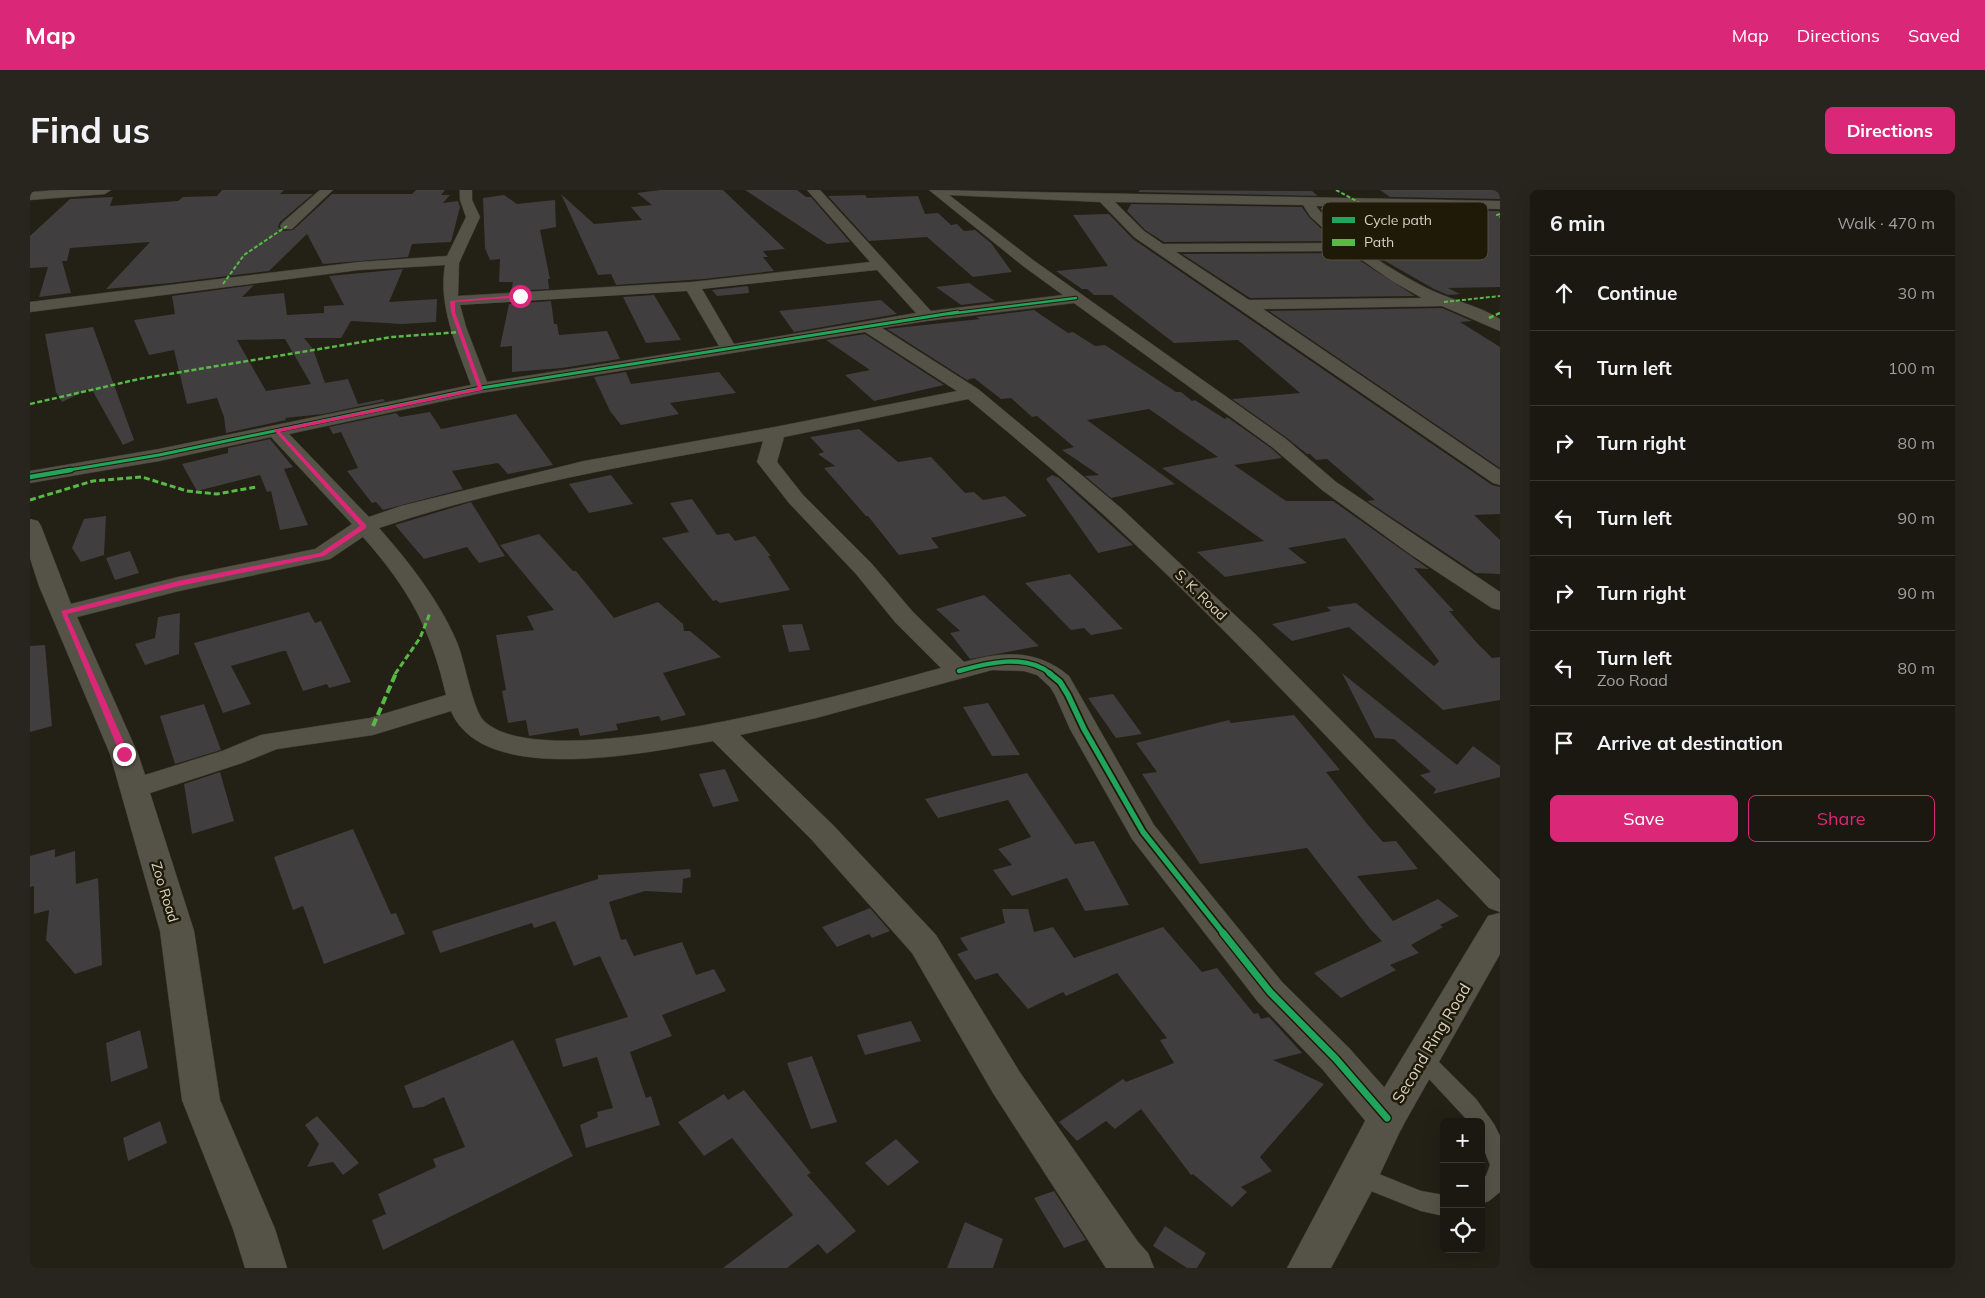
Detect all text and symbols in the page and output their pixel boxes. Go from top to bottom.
text: Map [25,20,76,50]
text: Map [1732,24,1769,47]
text: Directions [1797,24,1880,47]
text: Saved [1908,24,1960,47]
button: Directions [1825,107,1955,154]
text: Find us [30,108,150,152]
legend [1322,202,1488,260]
text: 6 min [1550,210,1605,236]
text: Cycle path [1364,211,1432,229]
text: Walk · 470 m [1837,213,1935,233]
text: Path [1364,233,1394,251]
icon: ahead [1550,279,1578,307]
text: Continue [1597,281,1677,305]
text: 30 m [1898,283,1935,303]
route start [509,285,532,308]
icon: left [1550,354,1578,382]
text: Turn left [1597,356,1672,380]
text: 100 m [1888,358,1935,378]
icon: right [1550,429,1578,457]
text: Turn right [1597,431,1686,455]
text: 80 m [1898,433,1935,453]
icon: left [1550,504,1578,532]
text: Turn left [1597,506,1672,530]
text: 90 m [1898,508,1935,528]
street label: S. K. Road [1171,566,1231,624]
icon: right [1550,579,1578,607]
text: Turn right [1597,581,1686,605]
text: 90 m [1898,583,1935,603]
text: Turn left [1597,646,1672,670]
icon: left [1550,654,1578,682]
text: 80 m [1898,658,1935,678]
text: Zoo Road [1597,670,1668,690]
icon: arrive [1550,729,1578,757]
text: Arrive at destination [1597,731,1783,755]
route end [113,743,136,766]
button: Save [1550,795,1738,842]
button: Share [1748,795,1935,842]
street label: Zoo Road [147,860,183,924]
street label: Second Ring Road [1387,980,1475,1106]
map controls [1440,1118,1485,1253]
button: + [1440,1118,1485,1163]
button: − [1440,1163,1485,1208]
button: locate [1440,1208,1485,1253]

